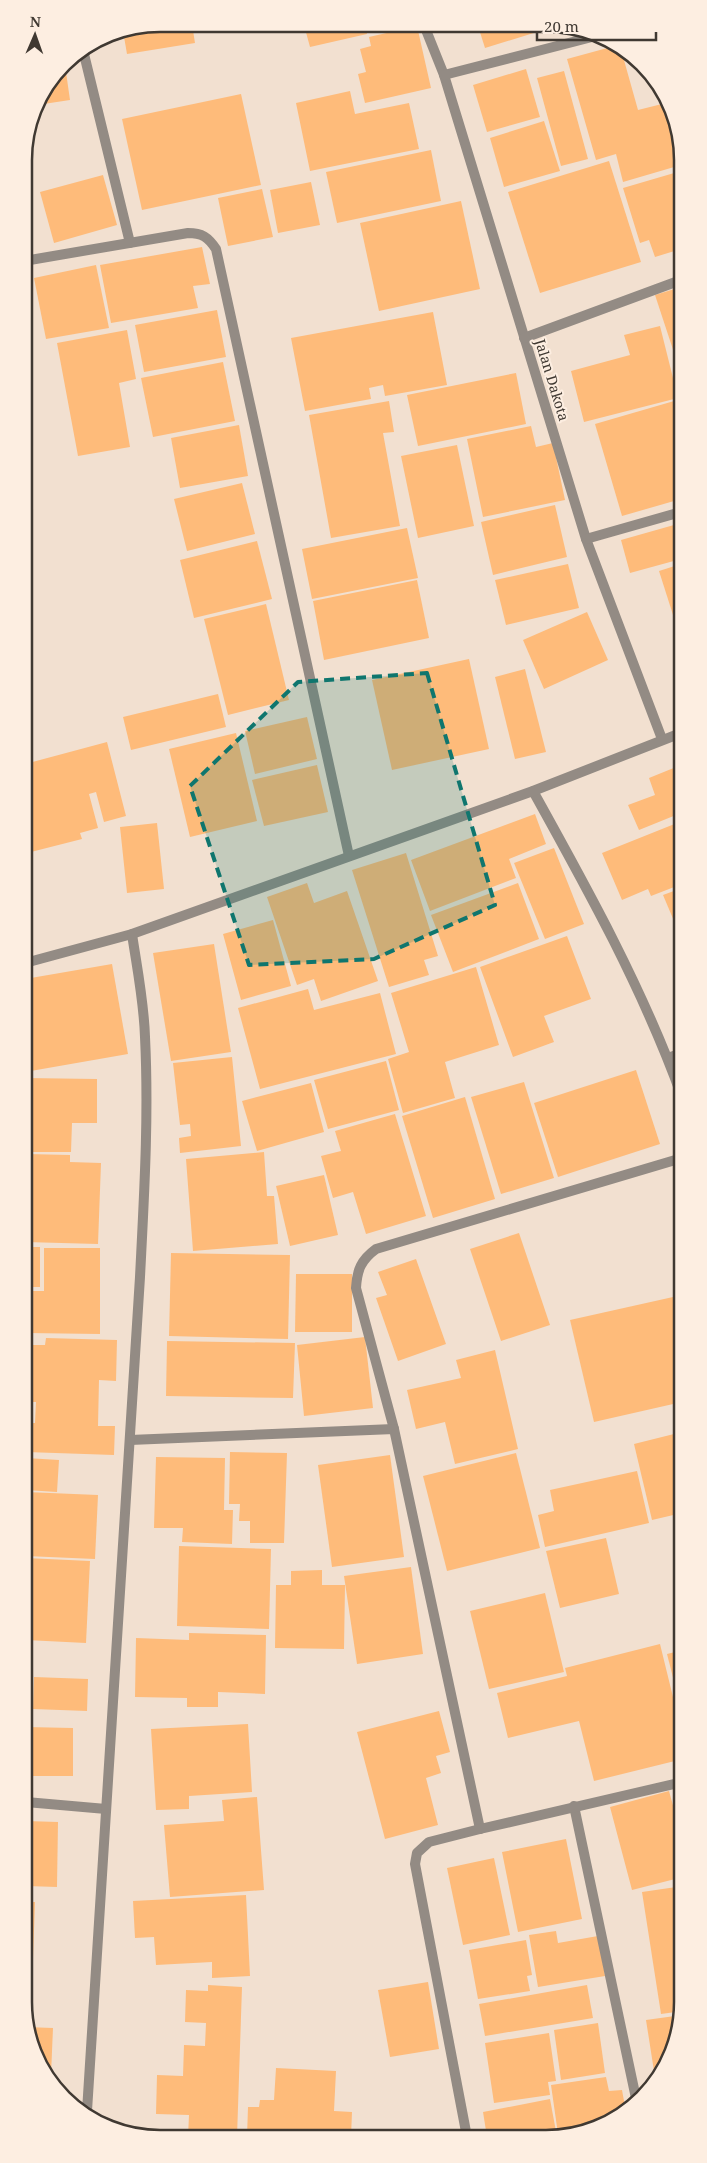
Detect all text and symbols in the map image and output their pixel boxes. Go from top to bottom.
north arrow [10,10,60,60]
scale bar [537,10,656,42]
text: N [30,12,41,31]
text: 20 m [544,16,579,36]
street label: Jalan Dakota [531,336,574,423]

